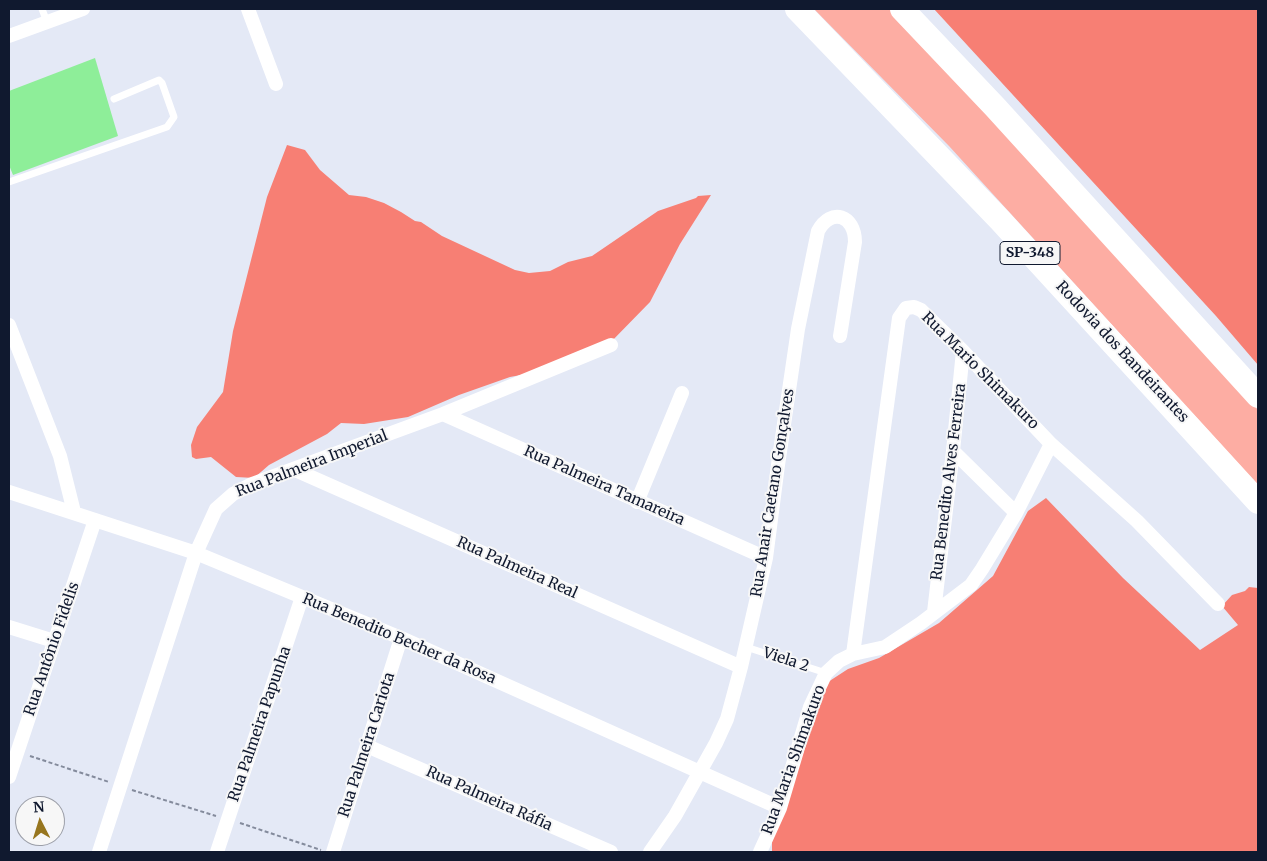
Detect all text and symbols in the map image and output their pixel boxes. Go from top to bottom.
road number: SP-348 [1000,242,1060,264]
street label: Rodovia dos Bandeirantes [1052,278,1192,426]
street label: Rua Mario Shimakuro [918,309,1042,433]
street label: Rua Benedito Alves Ferreira [928,382,970,582]
street label: Rua Anair Caetano Gonçalves [748,387,798,599]
street label: Rua Palmeira Imperial [234,427,390,501]
street label: Rua Palmeira Tamareira [521,442,687,530]
street label: Rua Palmeira Real [454,533,580,603]
street label: Rua Antônio Fidelis [21,580,83,718]
street label: Rua Benedito Becher da Rosa [300,590,498,688]
street label: Rua Palmeira Papunha [225,644,295,804]
street label: Viela 2 [761,644,811,676]
street label: Rua Palmeira Cariota [335,670,399,820]
street label: Rua Maria Shimakuro [759,683,829,837]
street label: Rua Palmeira Ráfia [423,763,555,835]
north arrow [15,796,65,846]
text: N [32,798,45,817]

